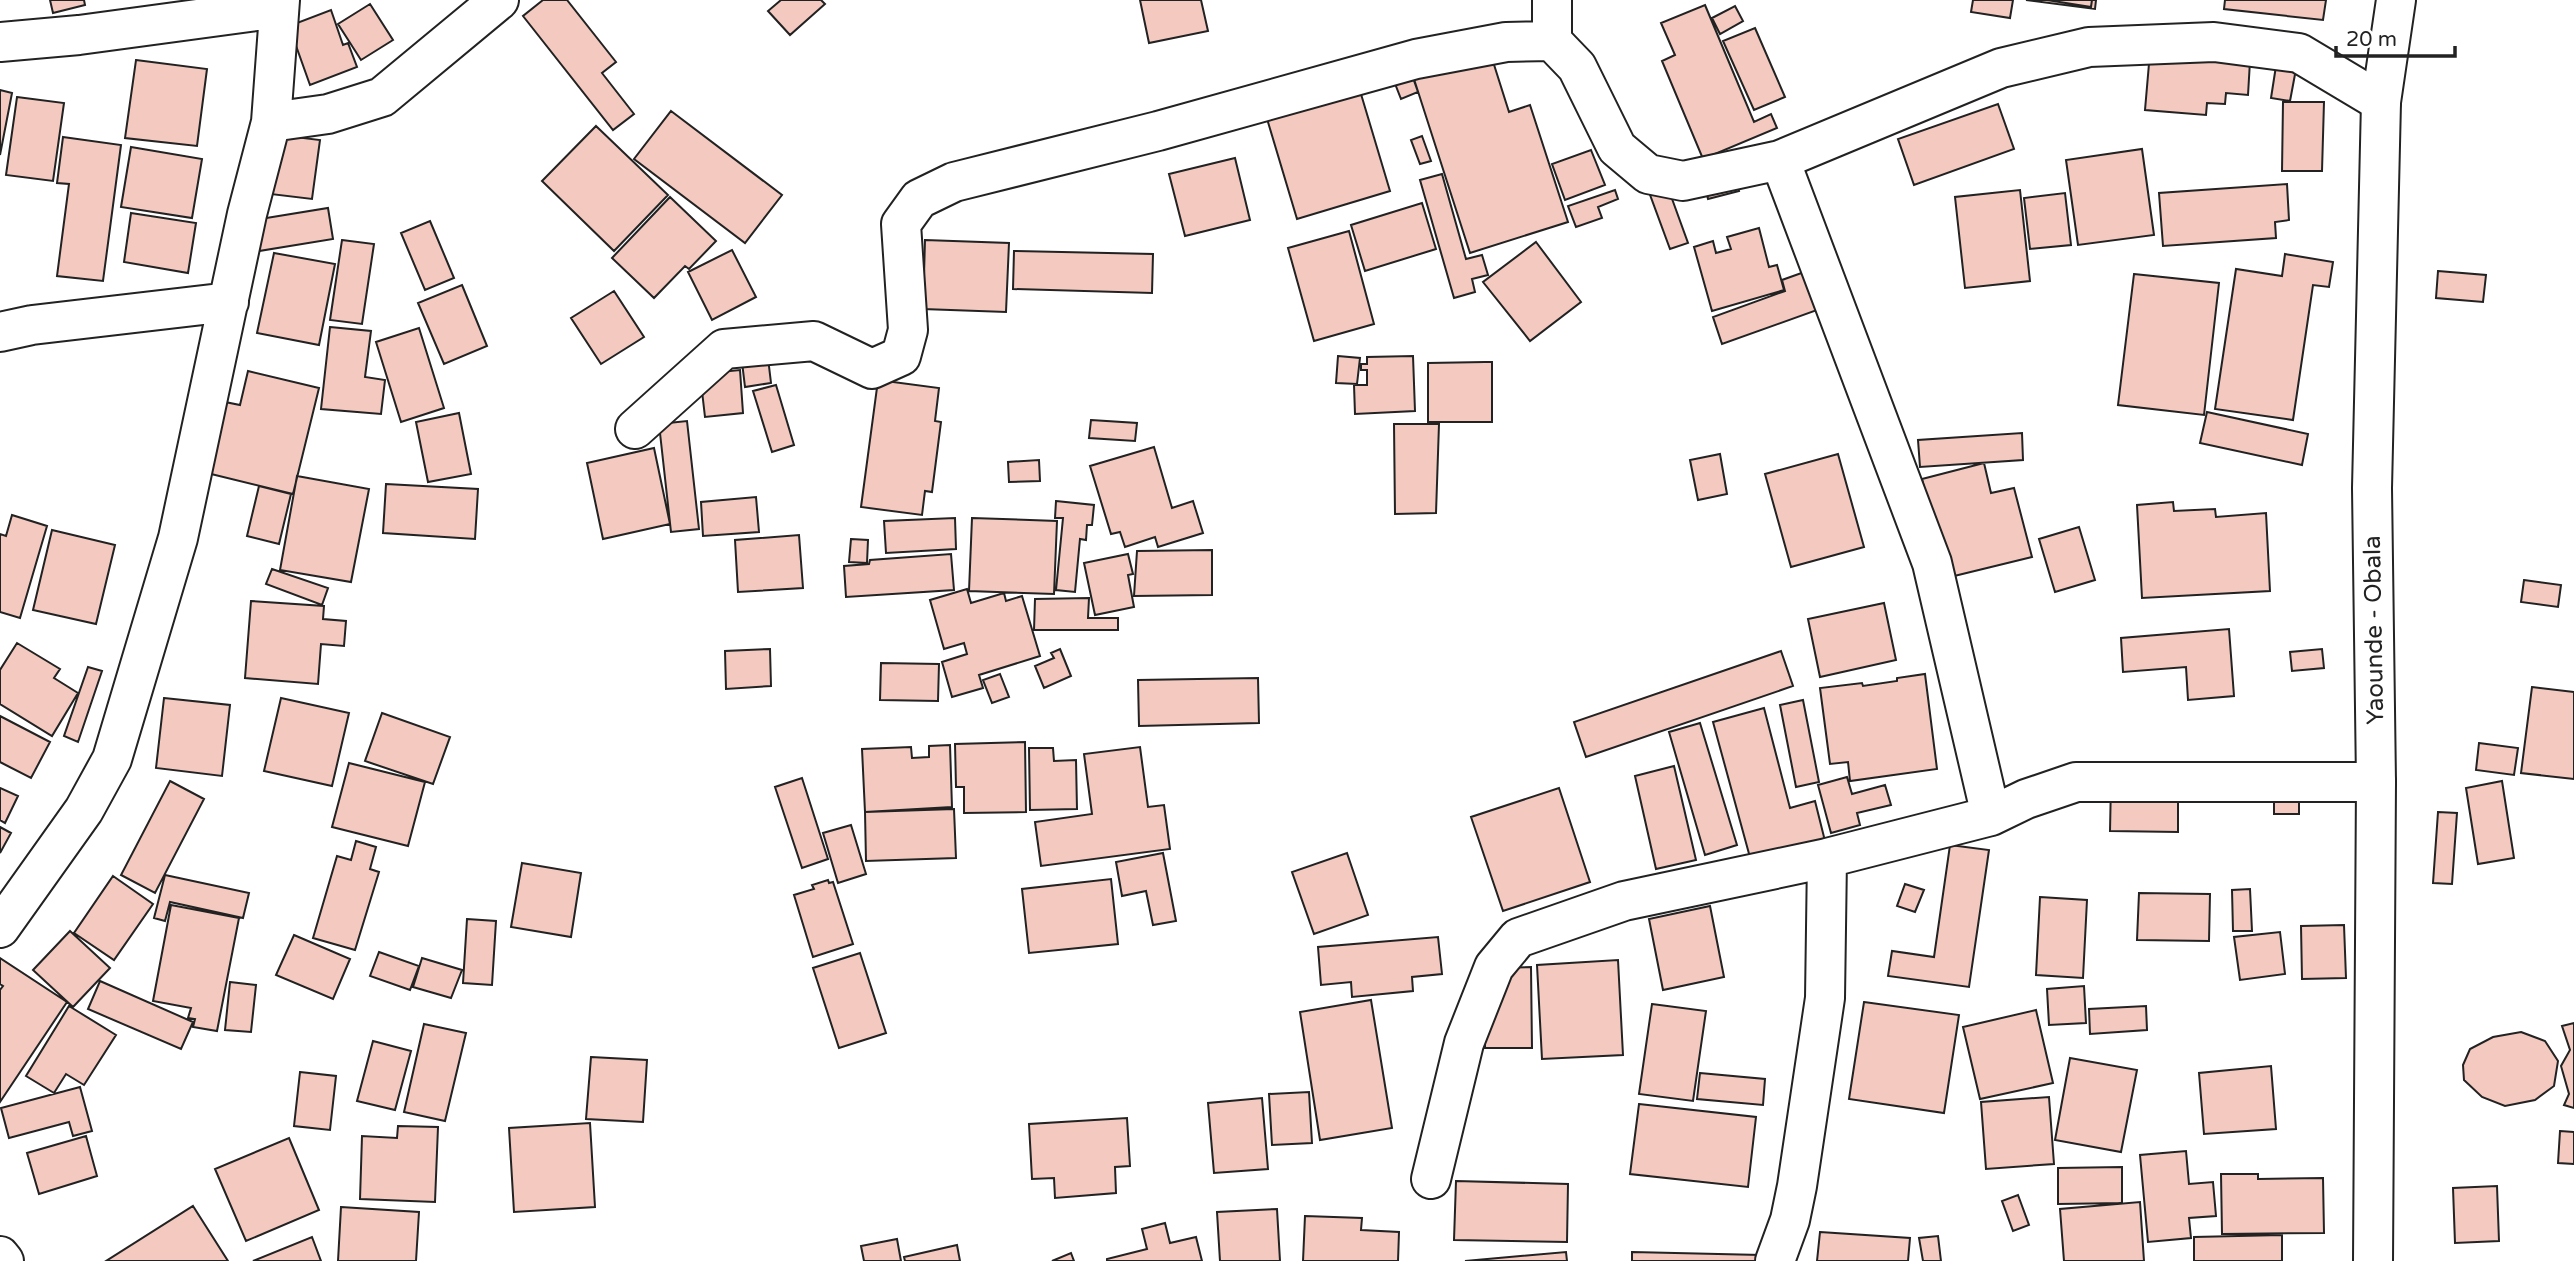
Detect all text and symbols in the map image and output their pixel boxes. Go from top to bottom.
scale bar [2336,14,2455,58]
text: 20 m [2346,27,2397,52]
street label: Yaounde - Obala [2358,535,2390,725]

